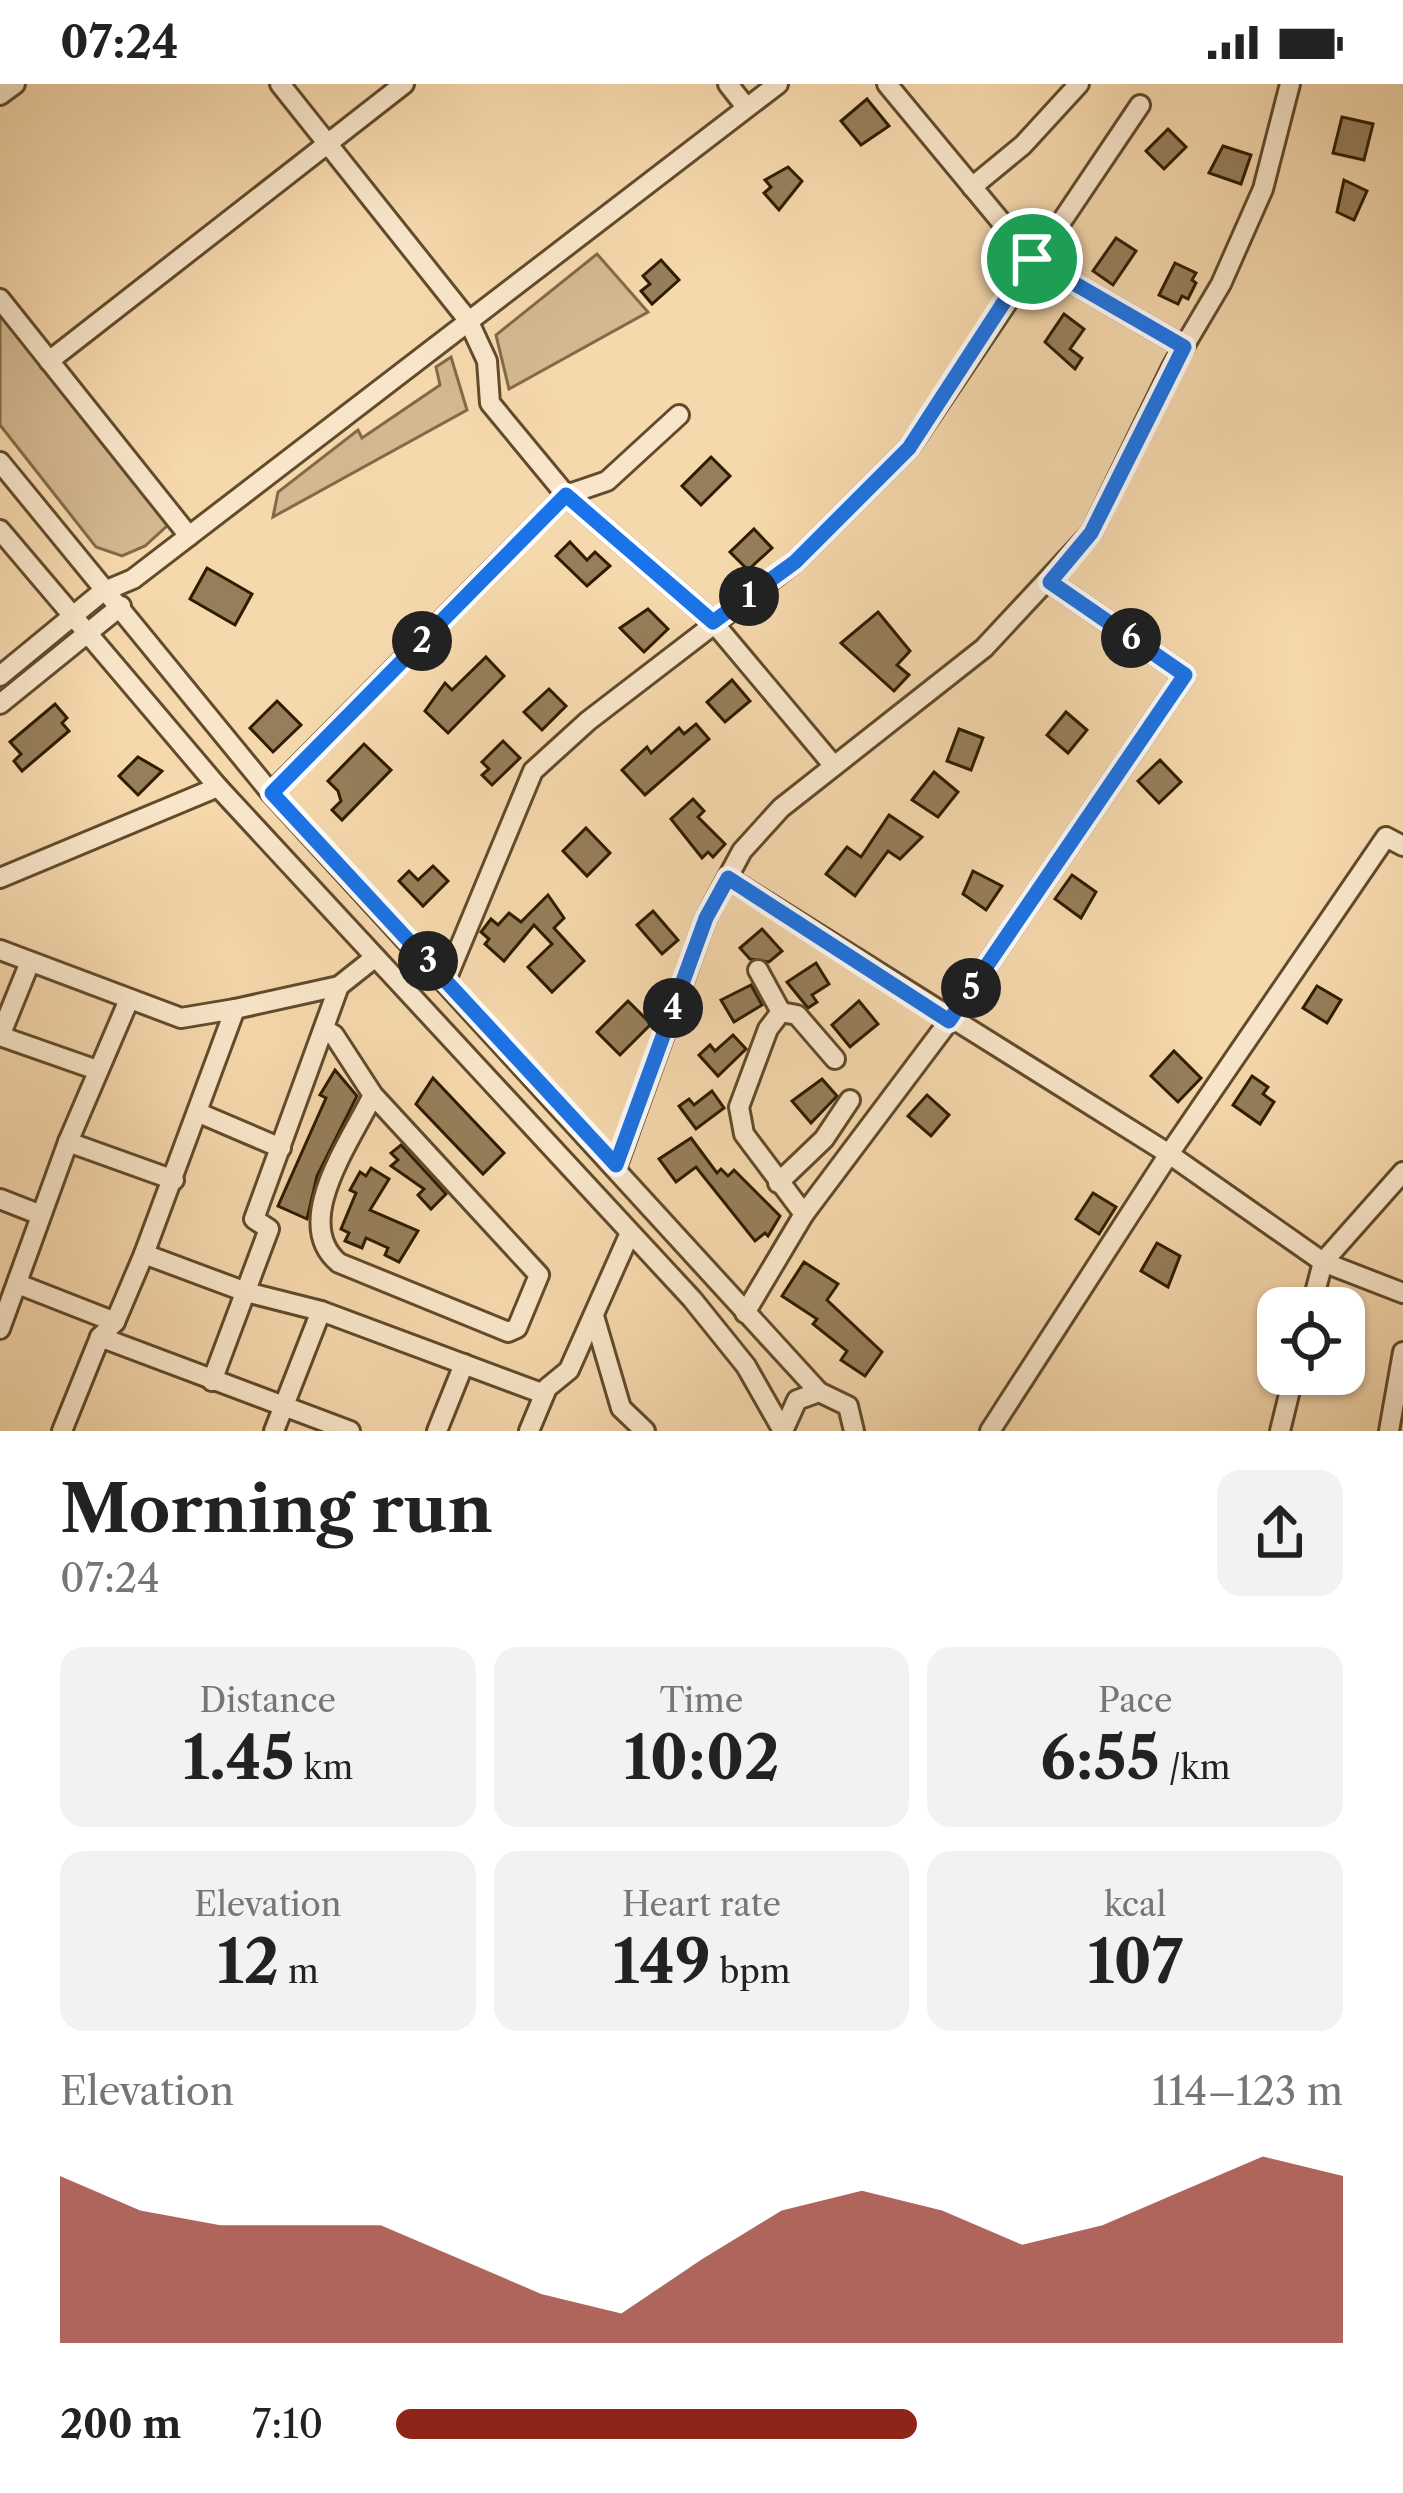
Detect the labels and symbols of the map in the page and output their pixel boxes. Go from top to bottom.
pin [981,208,1083,310]
pin: 1 [719,566,779,626]
pin: 6 [1101,608,1161,668]
pin: 2 [392,611,452,671]
pin: 3 [398,931,458,991]
pin: 5 [941,958,1001,1018]
pin: 4 [643,978,703,1038]

